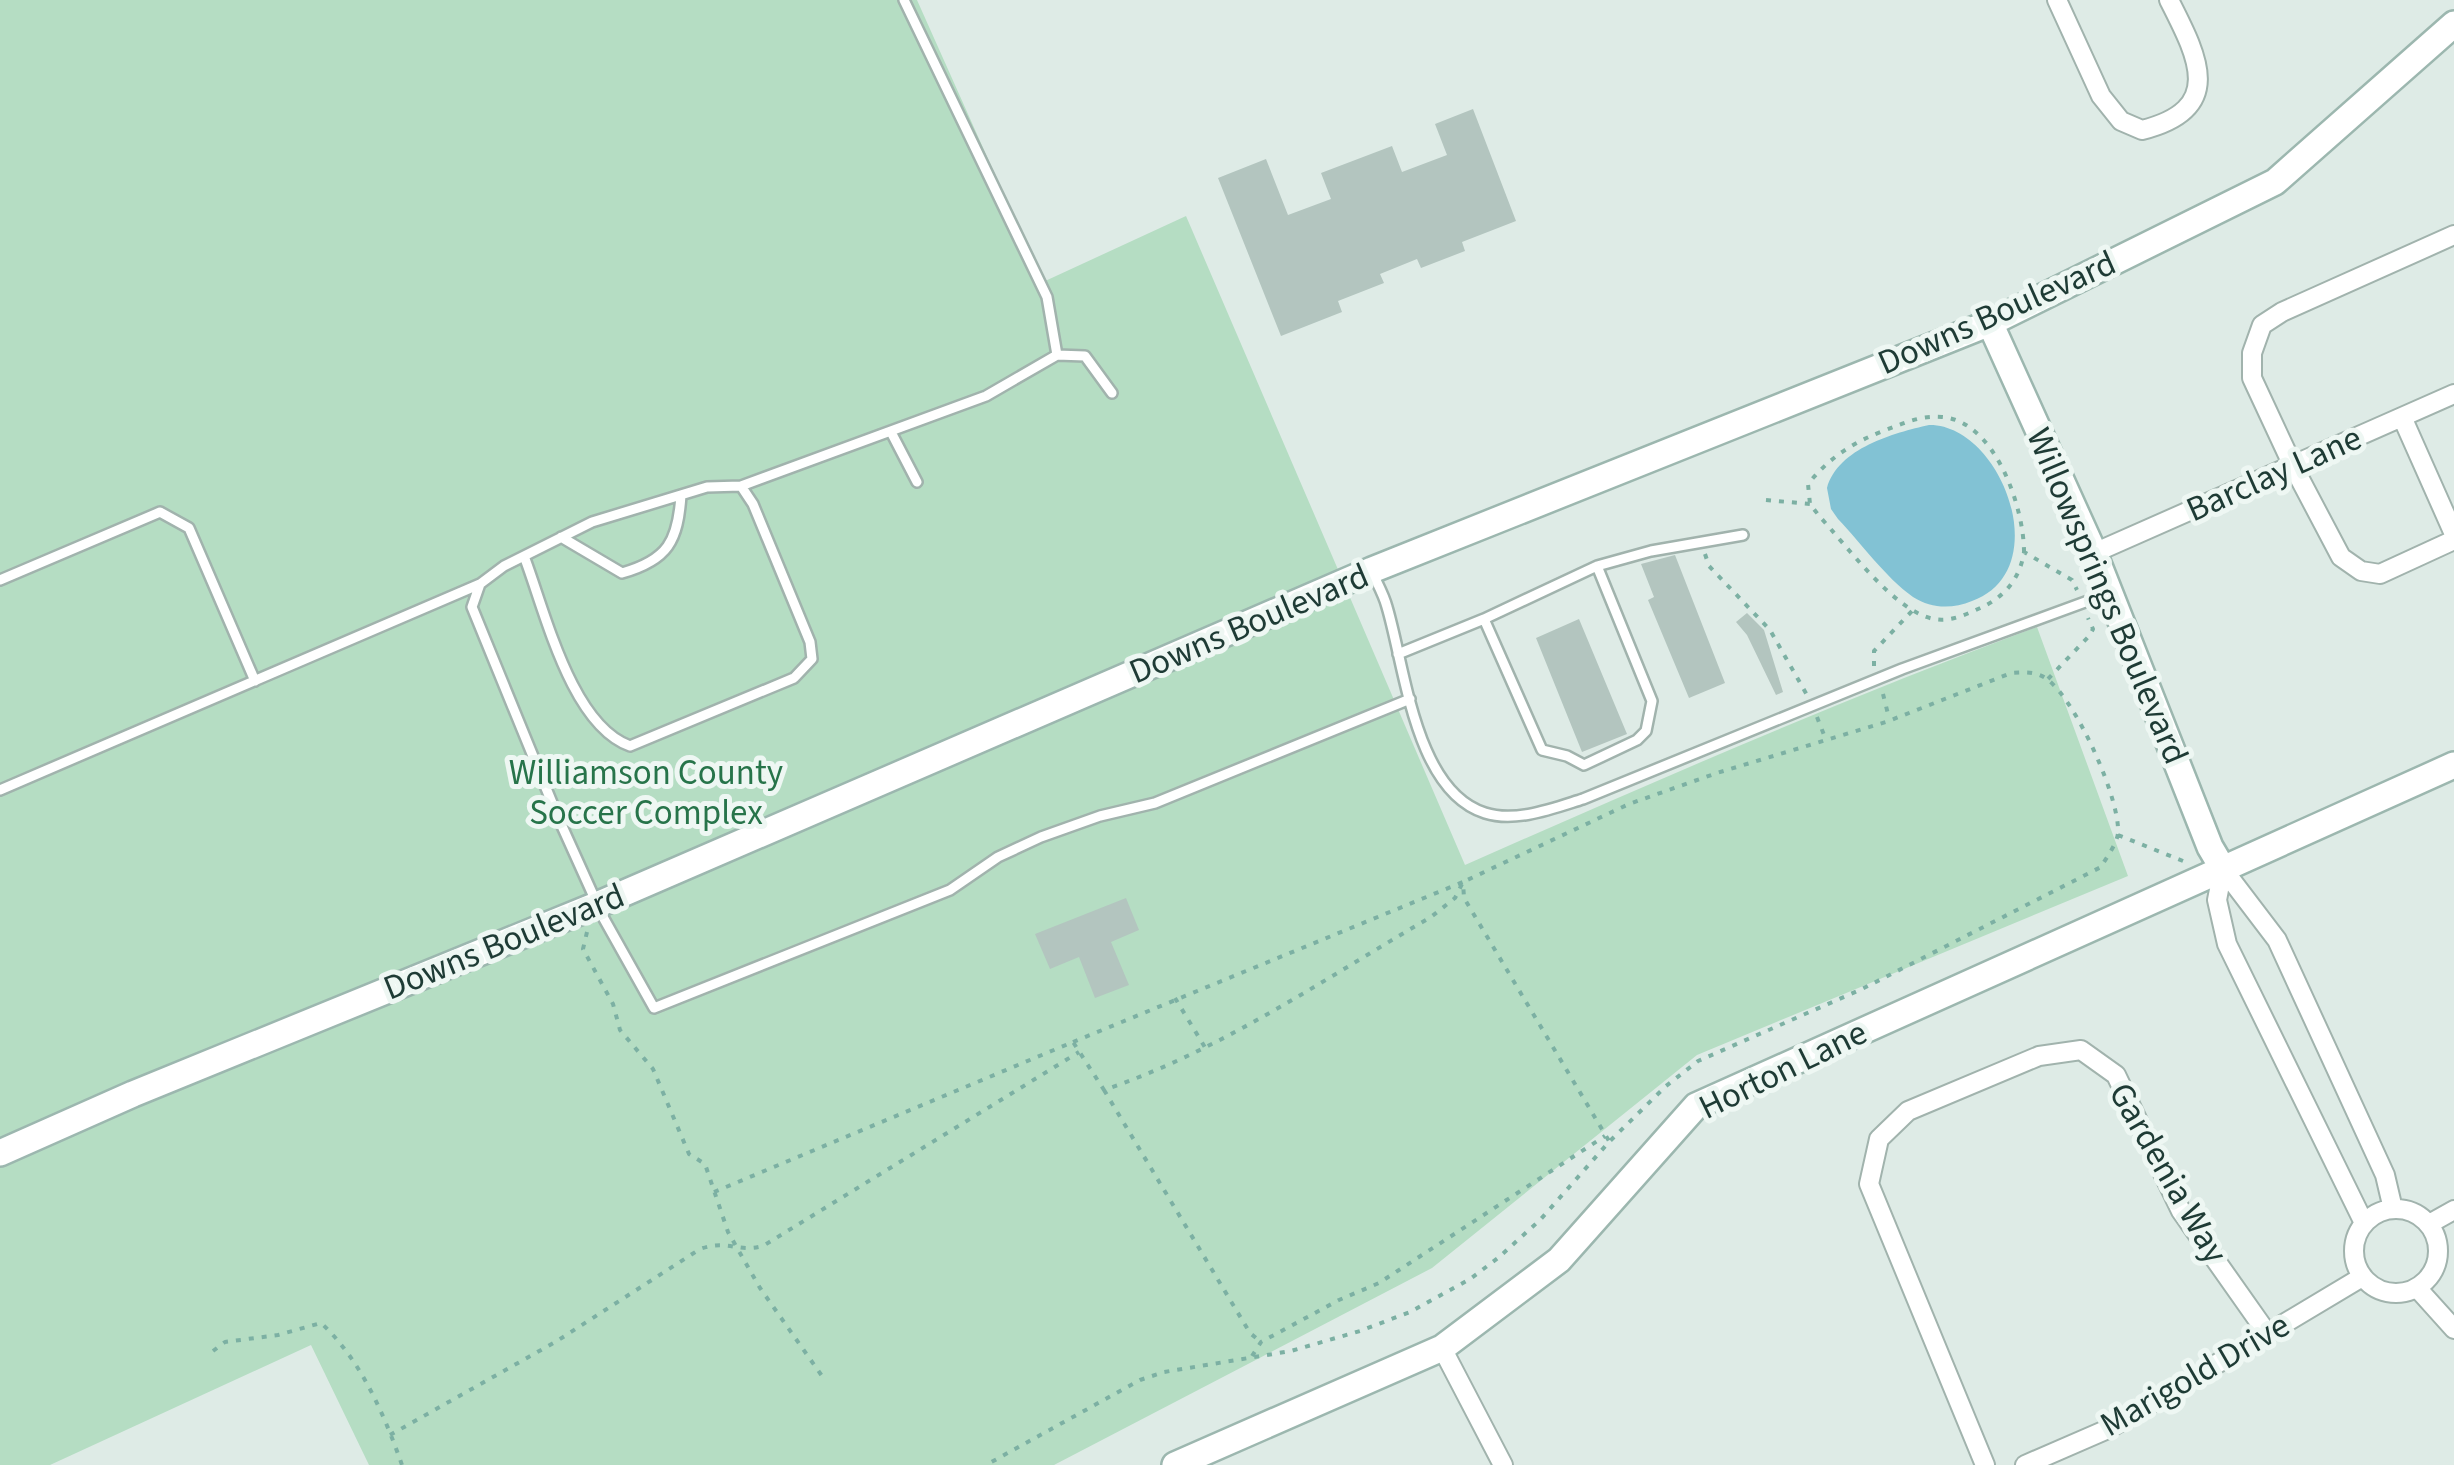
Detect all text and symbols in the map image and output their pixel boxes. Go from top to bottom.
street label: Downs Boulevard [1870,238,2124,388]
street label: Barclay Lane [2178,413,2370,535]
street label: Willowsprings Boulevard [2013,420,2201,772]
street label: Downs Boulevard [1121,551,1377,697]
park label: Williamson County Soccer Complex [509,748,783,838]
street label: Downs Boulevard [376,871,632,1013]
street label: Horton Lane [1690,1008,1876,1132]
street label: Gardenia Way [2096,1073,2240,1273]
street label: Marigold Drive [2091,1301,2299,1449]

